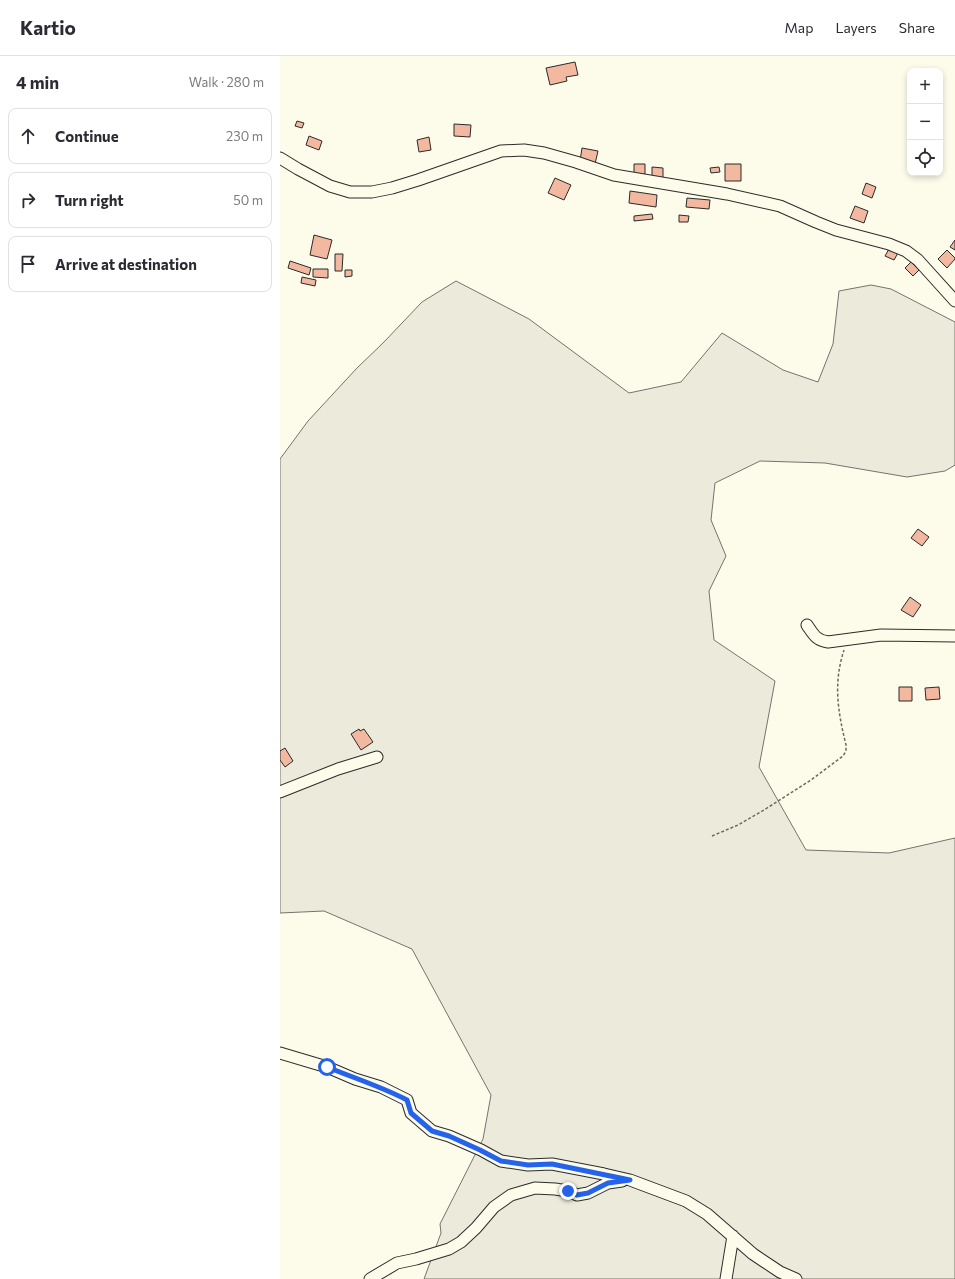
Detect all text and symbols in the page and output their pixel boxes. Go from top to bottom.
text: Kartio [20,16,76,39]
text: Map [785,19,813,36]
text: Layers [835,19,877,36]
text: Share [899,19,935,36]
map controls [907,68,943,176]
button: + [907,68,943,104]
text: 4 min [16,72,59,93]
text: Walk · 280 m [189,74,264,90]
button: − [907,104,943,140]
icon: ahead [17,125,39,147]
text: Continue [55,127,119,145]
text: 230 m [226,128,263,144]
button: locate [907,140,943,176]
icon: right [17,189,39,211]
text: Turn right [55,191,124,209]
text: 50 m [233,192,263,208]
icon: arrive [17,253,39,275]
text: Arrive at destination [55,255,197,273]
route start [318,1058,336,1076]
route end [559,1182,577,1200]

